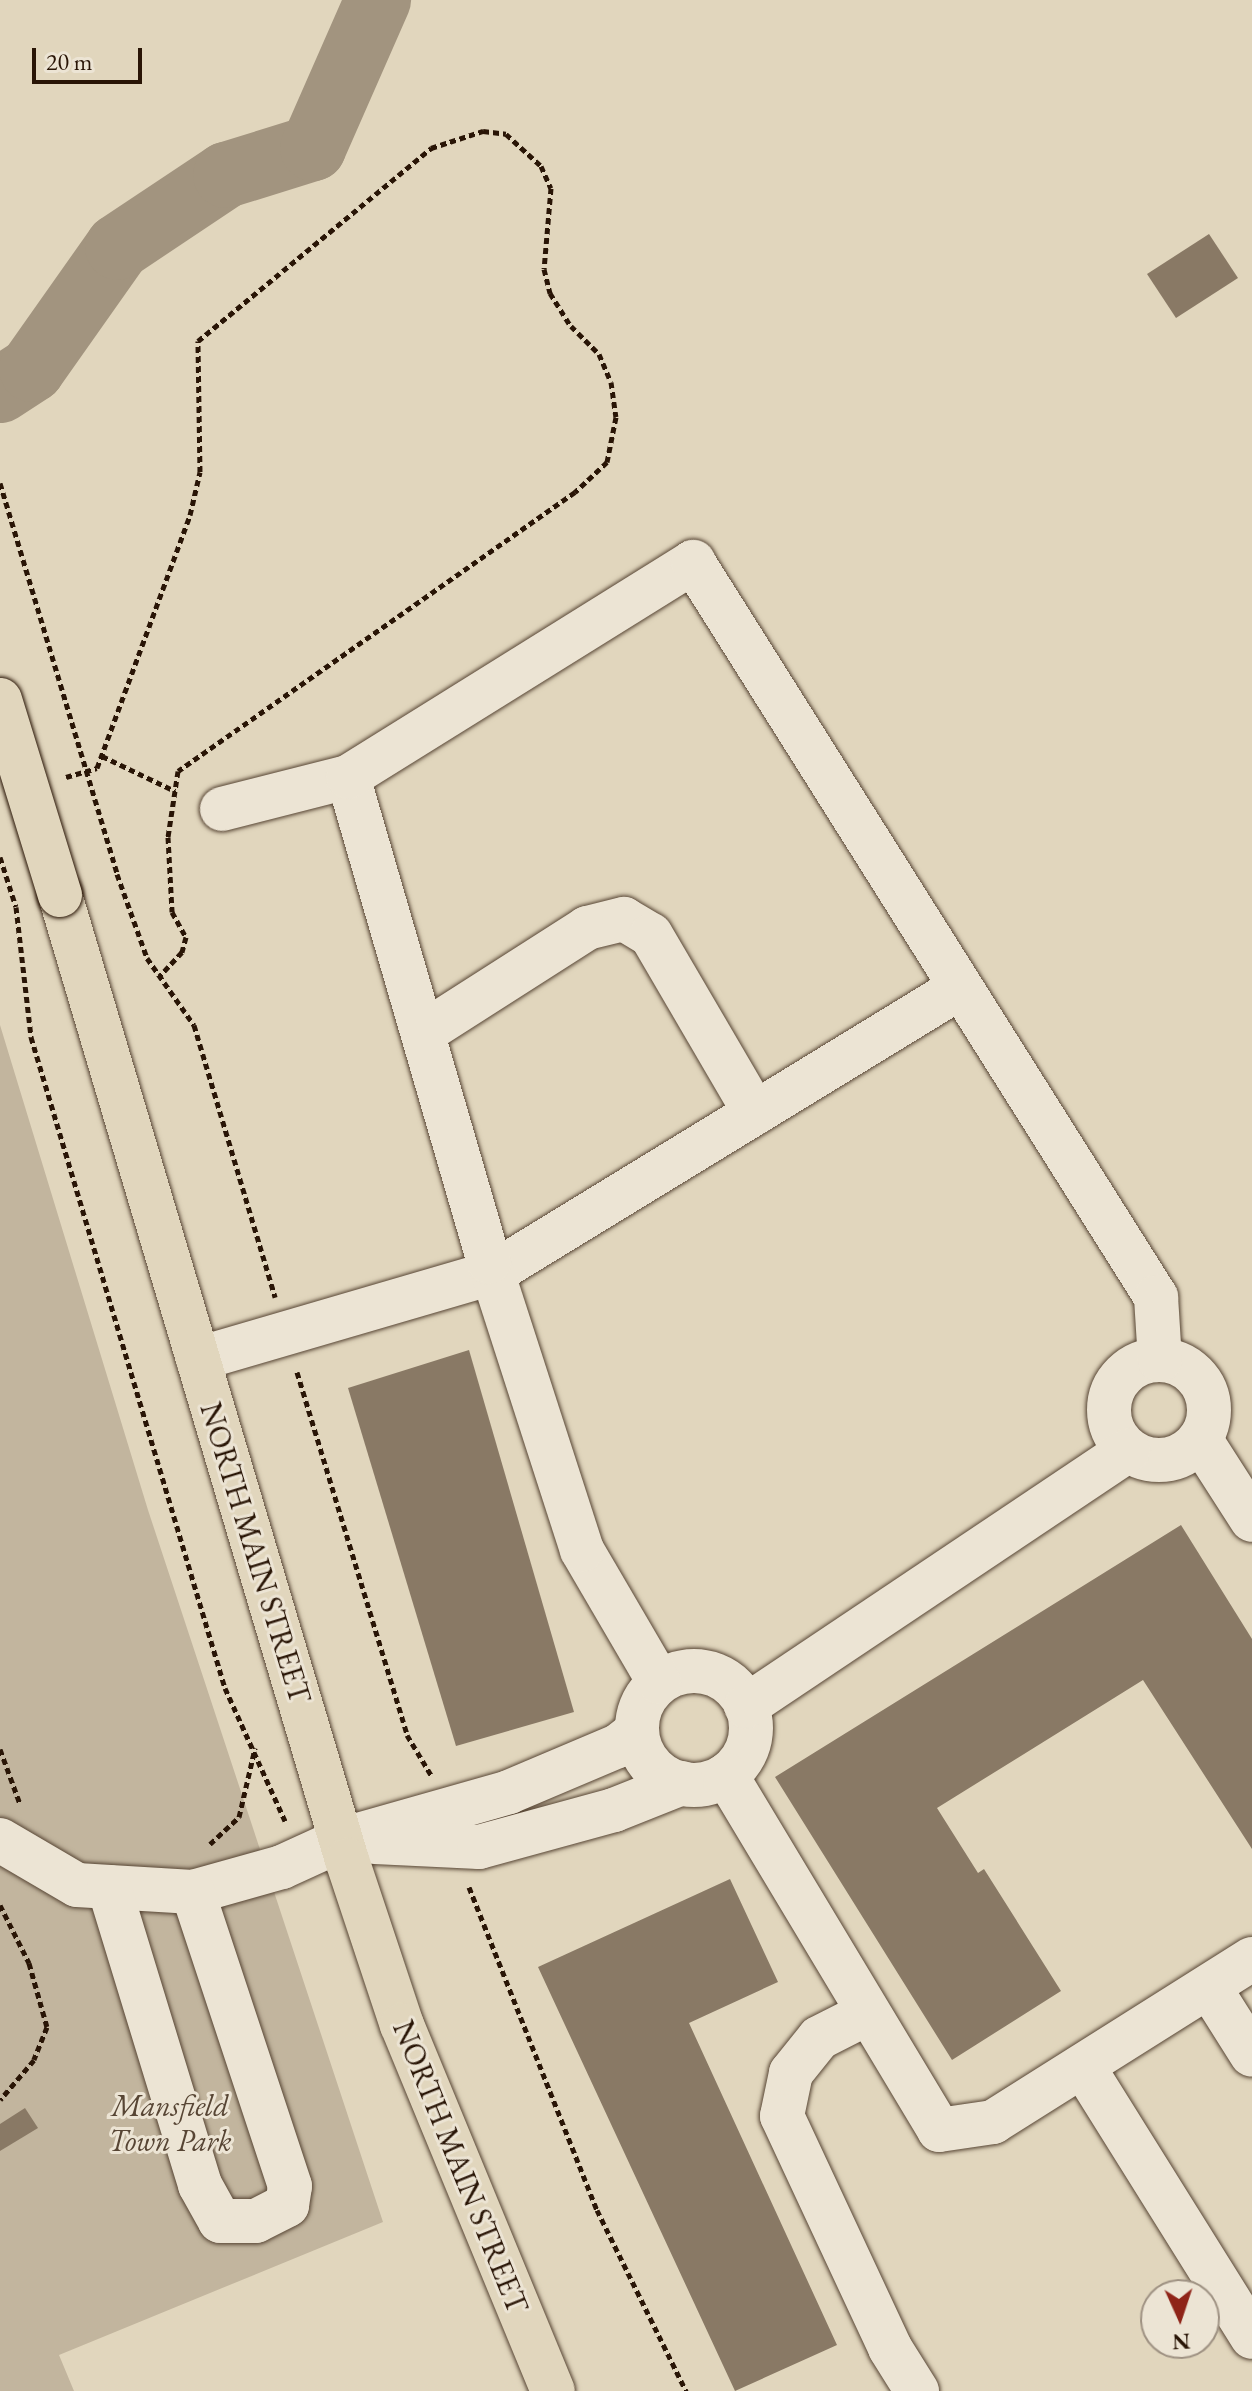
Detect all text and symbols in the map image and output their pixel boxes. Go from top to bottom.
scale bar [36,32,146,82]
text: 20 m [46,46,93,77]
street label: NORTH MAIN STREET [192,1398,318,1708]
street label: NORTH MAIN STREET [385,2015,535,2319]
park label: Mansfield Town Park [108,2088,232,2158]
north arrow [1140,2279,1220,2359]
text: N [1172,2327,1191,2356]

